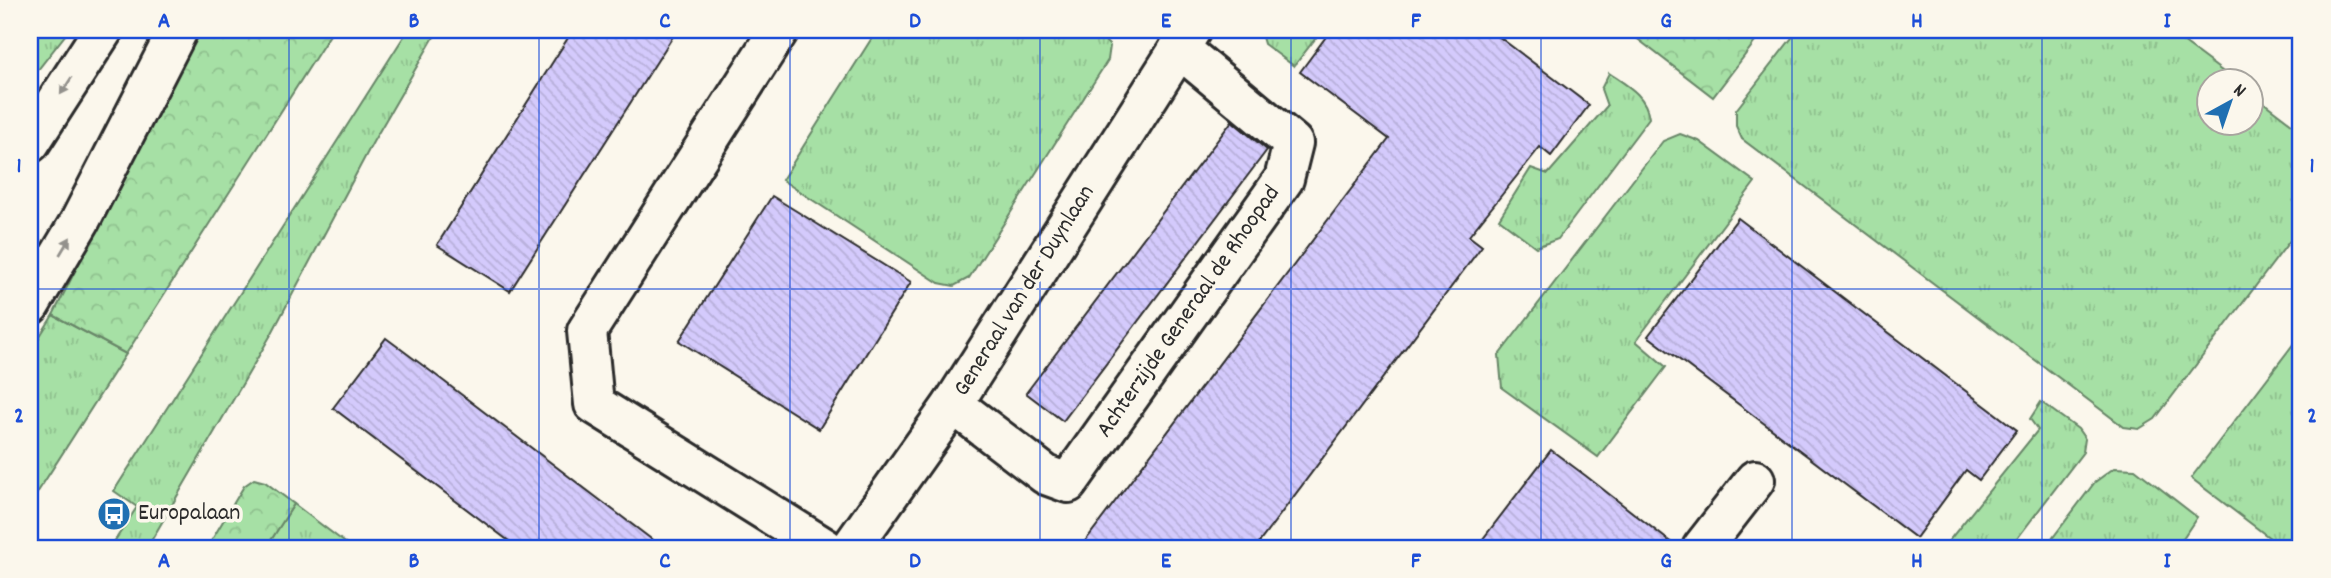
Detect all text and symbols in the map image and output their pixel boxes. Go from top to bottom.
text: A [158,6,170,39]
text: B [409,6,420,39]
text: C [659,6,671,39]
text: D [909,6,921,39]
text: E [1161,6,1172,39]
text: F [1411,6,1422,39]
text: G [1660,6,1672,39]
text: H [1911,6,1923,39]
text: I [2163,6,2171,39]
north arrow [2194,66,2264,136]
one-way arrow [60,77,73,96]
text: N [2226,78,2251,105]
text: 1 [16,151,22,184]
text: 1 [2309,151,2315,184]
street label: Generaal van der Duynlaan [946,179,1104,403]
street label: Achterzijde Generaal de Rhoopad [1089,179,1289,445]
one-way arrow [59,237,71,256]
text: 2 [14,401,24,434]
text: 2 [2307,401,2317,434]
bus stop icon: Europalaan [95,495,133,533]
place label: Europalaan [138,497,240,531]
text: A [158,546,170,578]
text: B [409,546,420,578]
text: C [659,546,671,578]
text: D [909,546,921,578]
text: E [1161,546,1172,578]
text: F [1411,546,1422,578]
text: G [1660,546,1672,578]
text: H [1911,546,1923,578]
text: I [2163,546,2171,578]

